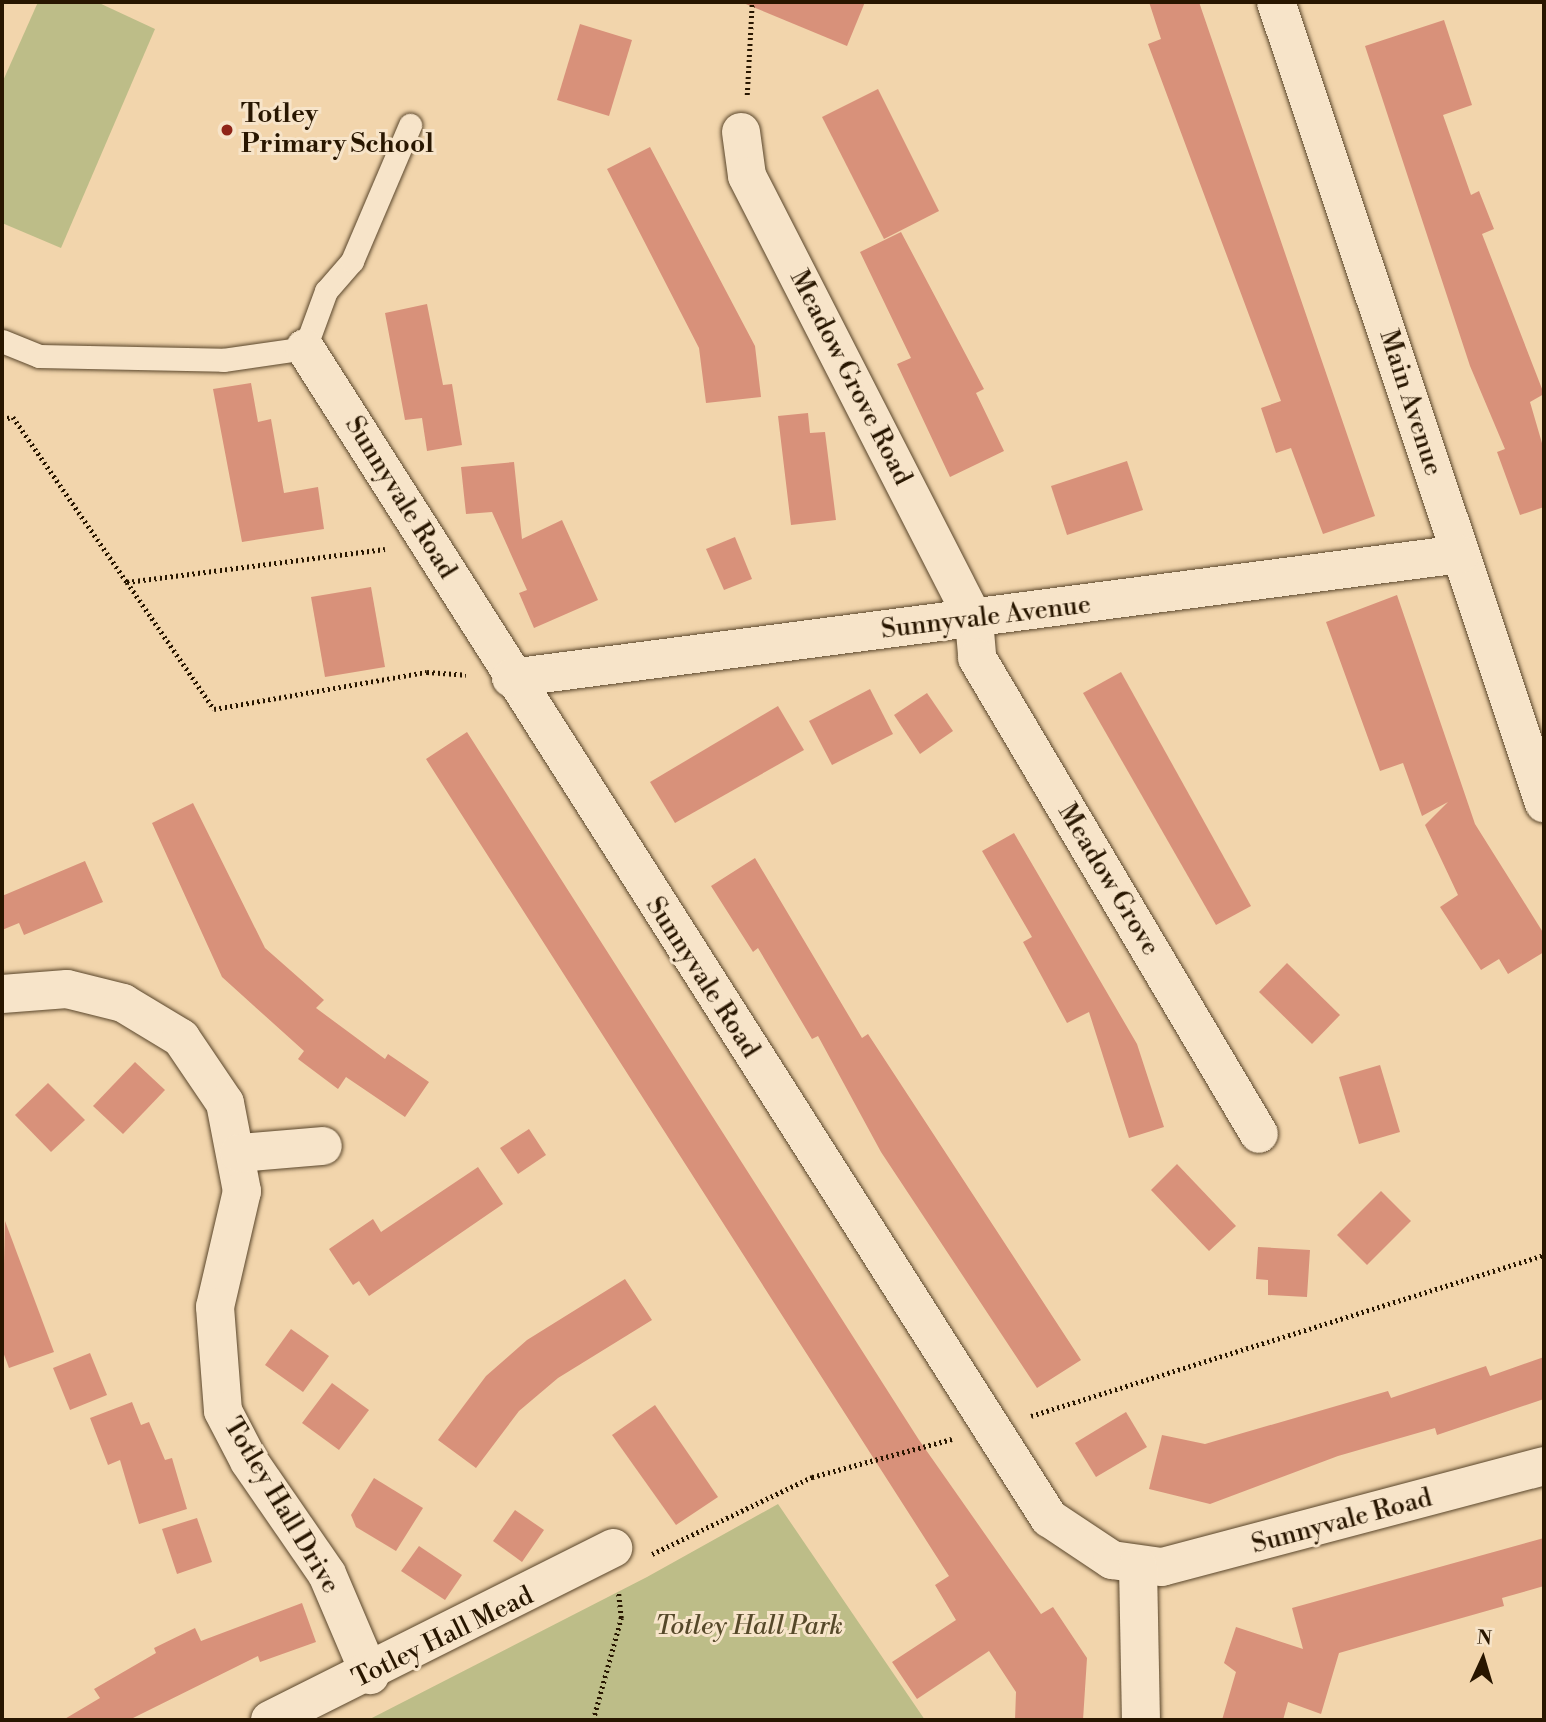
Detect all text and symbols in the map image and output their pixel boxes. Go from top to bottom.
place label: Totley Primary School [241,99,434,160]
marker: Totley Primary School [219,122,235,138]
street label: Meadow Grove Road [782,265,918,491]
street label: Main Avenue [1372,326,1448,480]
street label: Sunnyvale Road [338,411,462,585]
street label: Sunnyvale Avenue [879,590,1093,646]
street label: Meadow Grove [1051,799,1165,961]
street label: Sunnyvale Road [638,892,766,1064]
street label: Totley Hall Drive [216,1412,346,1600]
street label: Sunnyvale Road [1248,1483,1436,1561]
street label: Totley Hall Mead [347,1581,539,1695]
park label: Totley Hall Park [655,1611,843,1643]
north arrow [1448,1624,1518,1694]
text: N [1476,1626,1493,1651]

